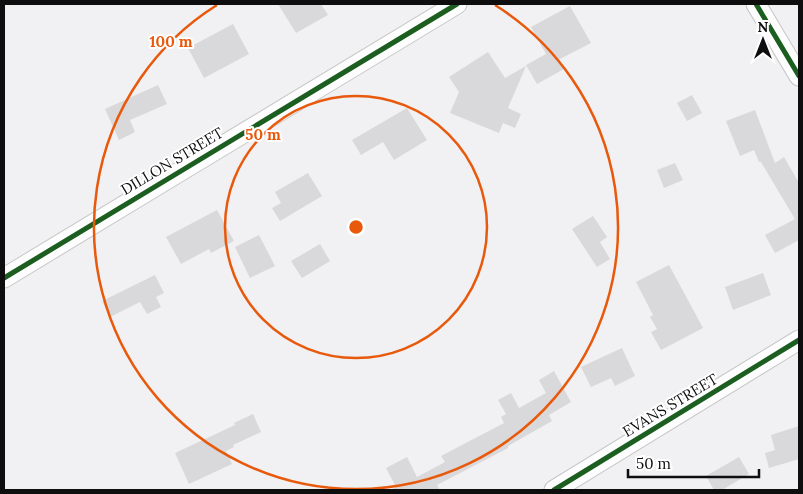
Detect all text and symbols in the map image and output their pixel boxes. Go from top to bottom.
north arrow [738,15,788,65]
text: N [758,18,769,36]
text: 100 m [150,32,193,51]
street label: DILLON STREET [117,123,227,199]
text: 50 m [245,125,281,144]
centre of rings [347,218,365,236]
street label: EVANS STREET [619,369,721,441]
scale bar [628,446,759,478]
text: 50 m [636,454,671,473]

